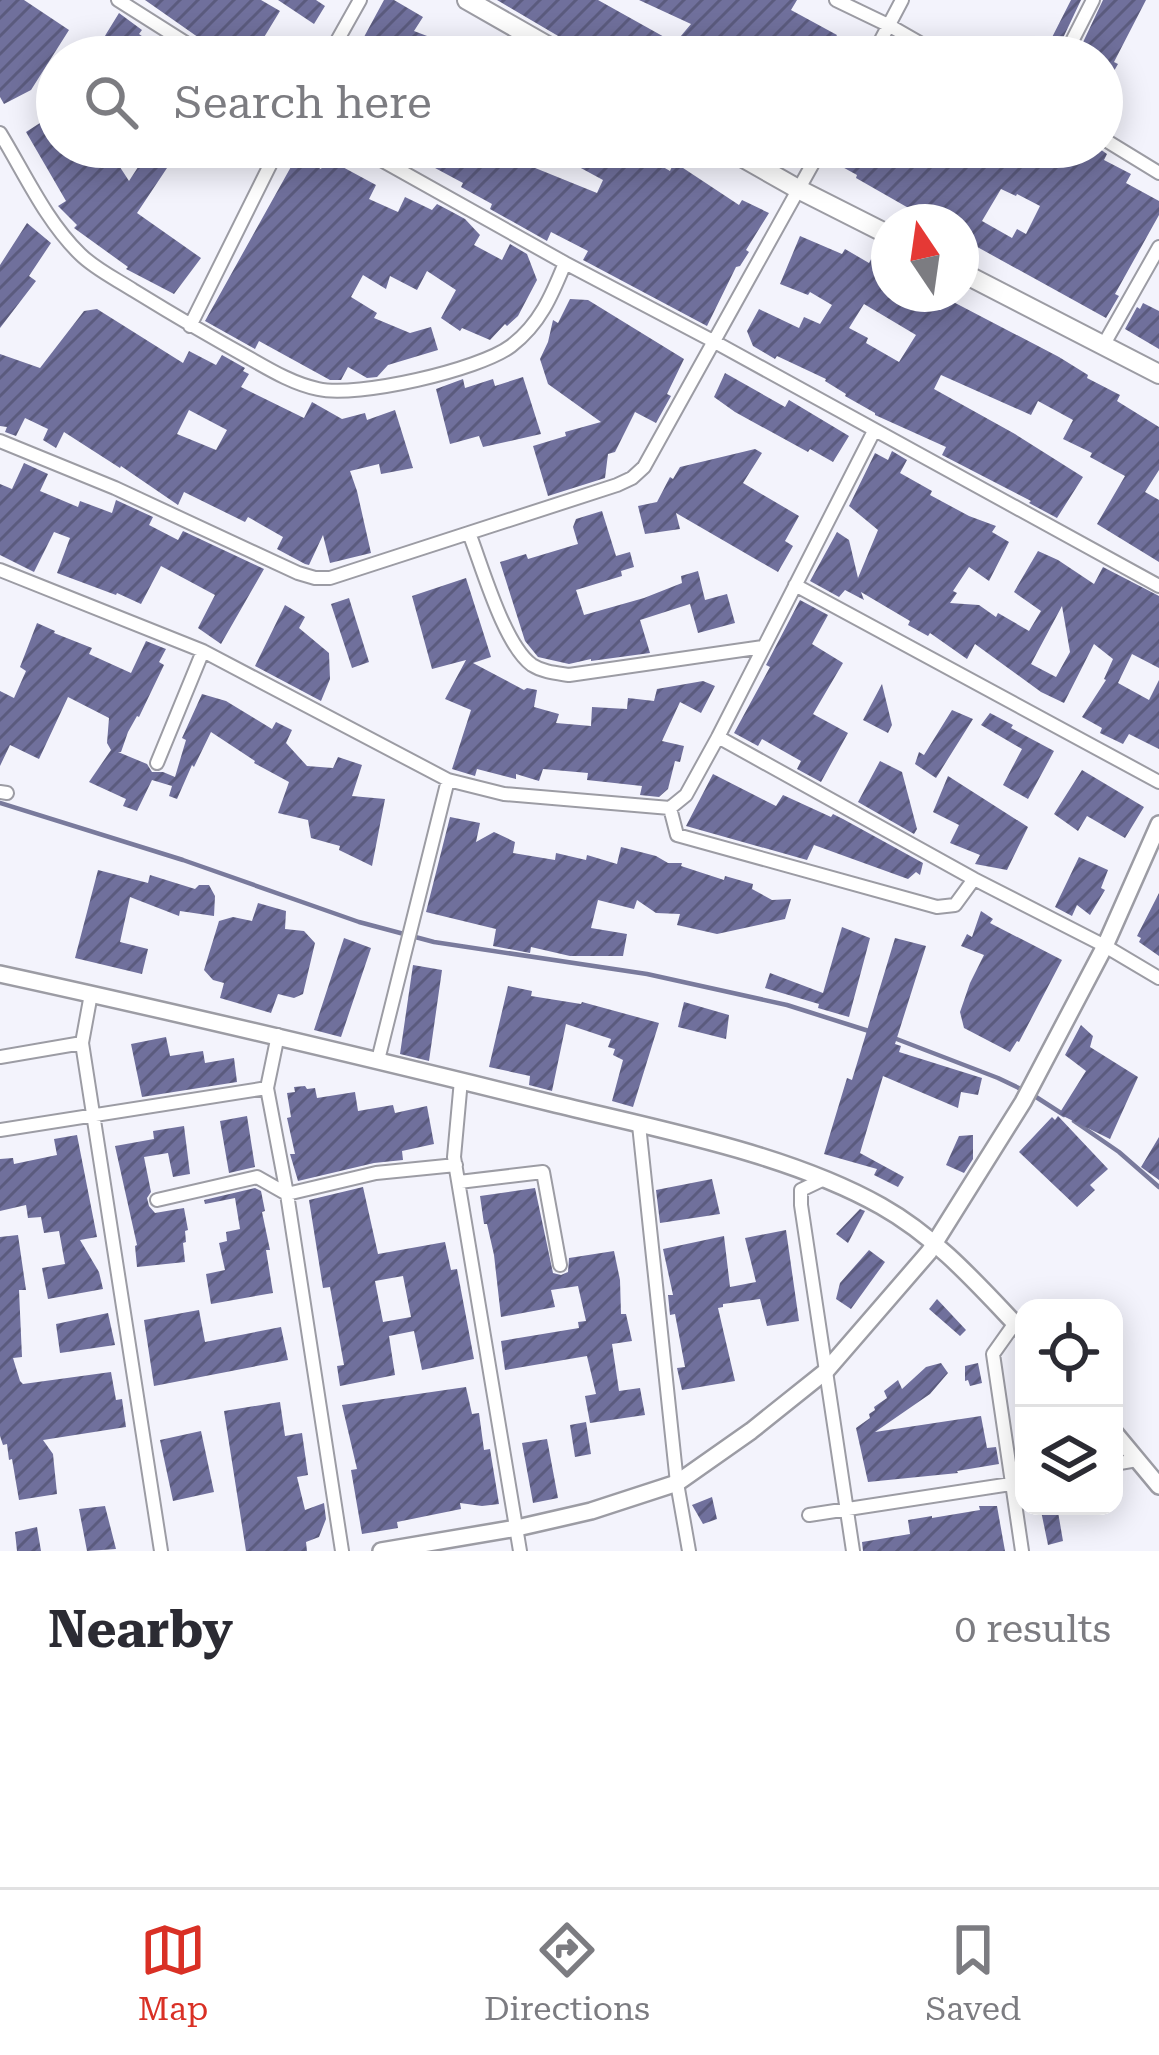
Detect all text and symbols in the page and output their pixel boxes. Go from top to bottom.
search box [36,36,1123,168]
icon: search [78,69,144,135]
text: Search here [174,76,432,129]
north arrow [871,204,979,312]
map controls [1015,1299,1123,1515]
button: locate [1015,1299,1123,1407]
button: layers [1015,1407,1123,1515]
text: Nearby [48,1600,233,1659]
text: 0 results [954,1606,1111,1652]
tab: Map [138,1917,208,2028]
tab: Directions [484,1917,650,2028]
tab: Saved [926,1917,1021,2028]

